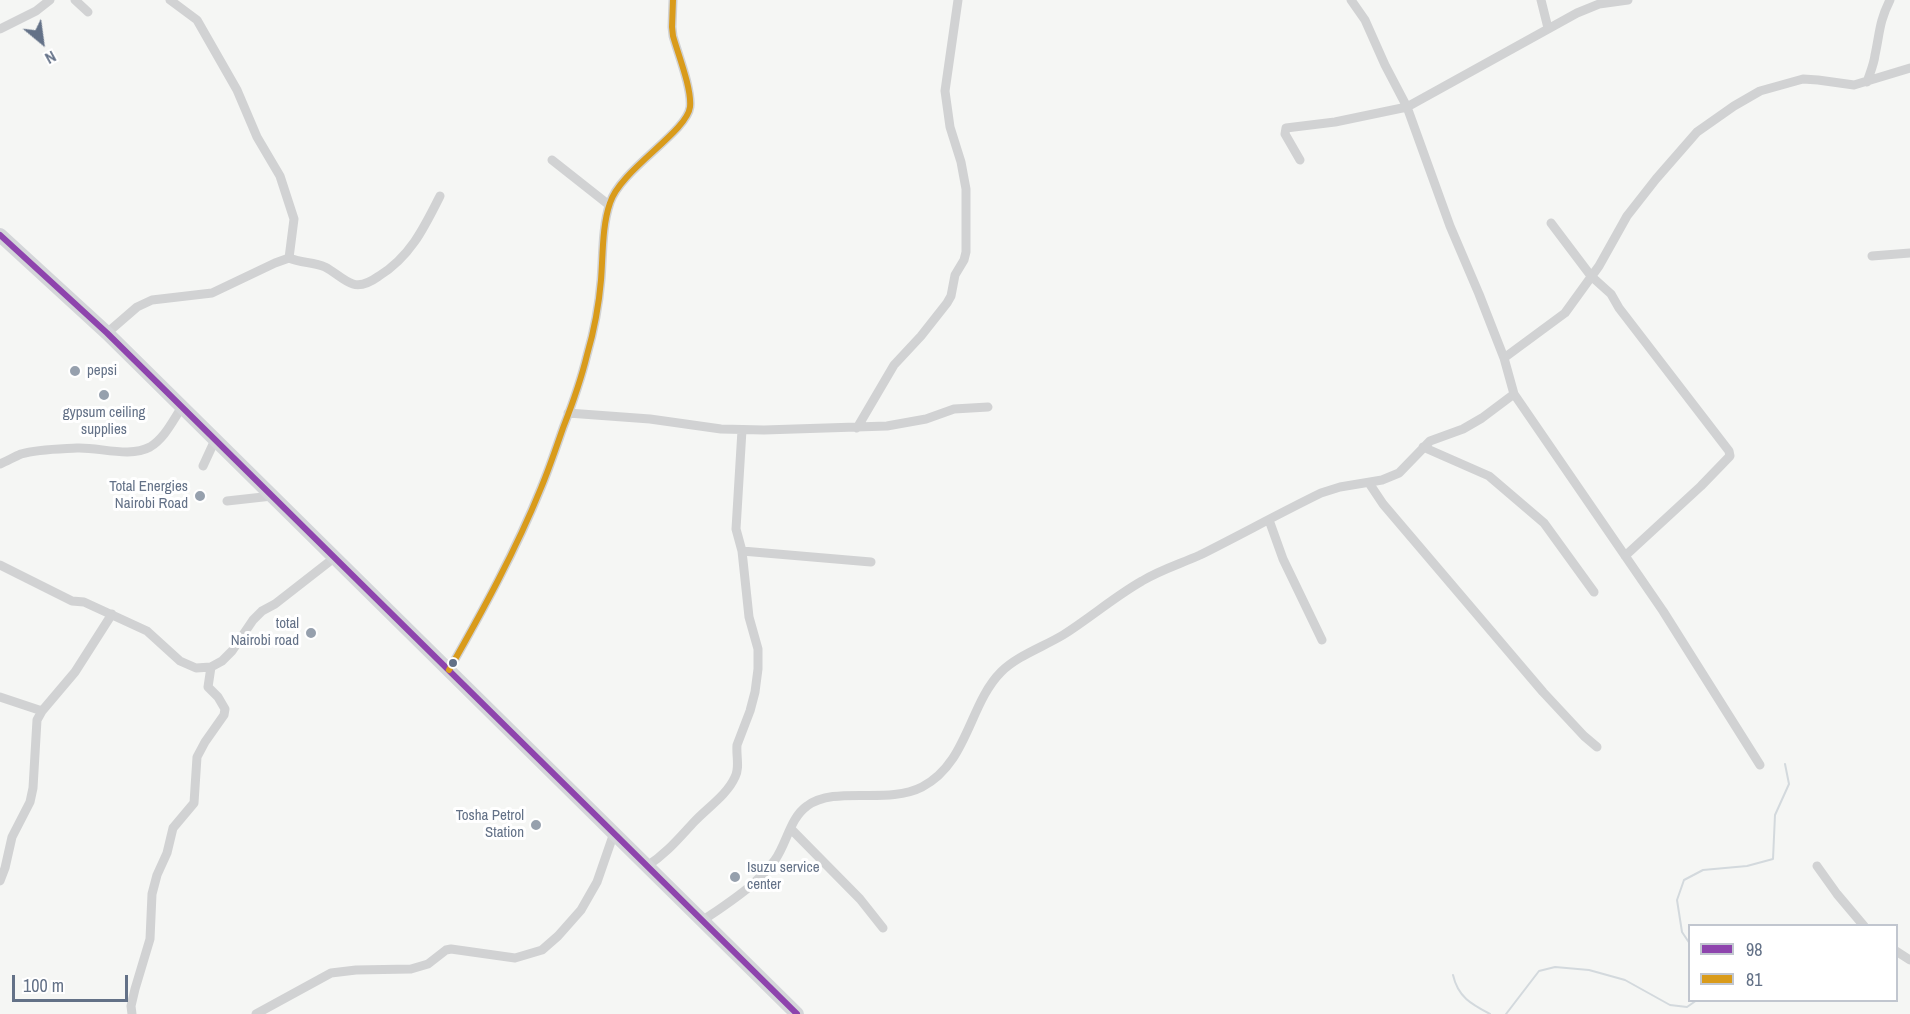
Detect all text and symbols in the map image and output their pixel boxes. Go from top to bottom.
north arrow [12,12,72,72]
text: N [41,46,60,70]
place label: pepsi [87,362,117,380]
marker: pepsi [68,364,82,378]
marker: gypsum ceiling supplies [97,388,111,402]
place label: gypsum ceiling supplies [63,404,145,439]
place label: Total Energies Nairobi Road [109,478,188,513]
marker: Total Energies Nairobi Road [193,489,207,503]
place label: total Nairobi road [231,615,299,650]
marker: total Nairobi road [304,626,318,640]
unlabelled marker [447,657,459,669]
place label: Tosha Petrol Station [456,807,524,842]
marker: Tosha Petrol Station [529,818,543,832]
place label: Isuzu service center [747,859,819,894]
marker: Isuzu service center [728,870,742,884]
legend [1688,924,1898,1002]
text: 98 [1746,937,1762,962]
scale bar [15,963,130,1001]
text: 81 [1746,967,1762,992]
text: 100 m [23,973,64,998]

